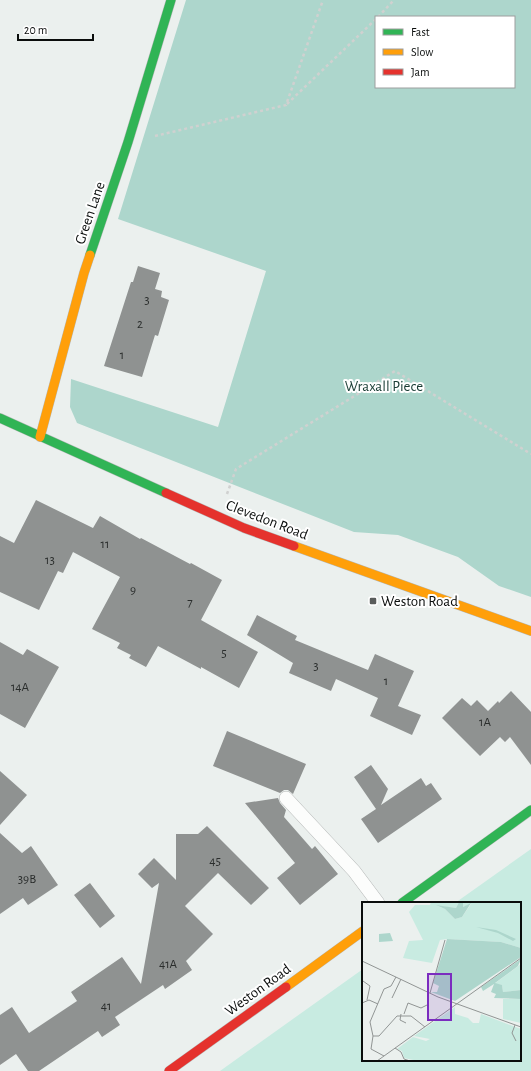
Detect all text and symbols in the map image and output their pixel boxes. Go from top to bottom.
scale bar [18,16,93,42]
legend [375,16,515,88]
text: 20 m [24,24,47,36]
text: Fast [411,26,430,38]
text: Slow [411,46,433,58]
text: Jam [411,66,430,78]
street label: Green Lane [72,180,108,246]
house number: 3 [144,294,150,307]
house number: 2 [137,318,143,331]
house number: 1 [120,349,124,362]
park label: Wraxall Piece [345,379,423,394]
street label: Clevedon Road [224,497,310,543]
house number: 11 [101,538,109,551]
house number: 13 [45,554,55,567]
house number: 9 [130,584,136,597]
place label: Weston Road [381,594,458,609]
house number: 7 [187,596,193,609]
marker: Weston Road [368,596,378,606]
house number: 5 [221,647,227,660]
house number: 3 [313,660,319,673]
house number: 1 [384,675,388,688]
house number: 14A [11,681,30,694]
house number: 1A [479,716,491,729]
house number: 45 [209,855,221,868]
house number: 39B [18,873,36,886]
inset map [362,902,521,1061]
house number: 41A [159,958,178,971]
street label: Weston Road [222,961,294,1019]
house number: 41 [101,1000,111,1013]

